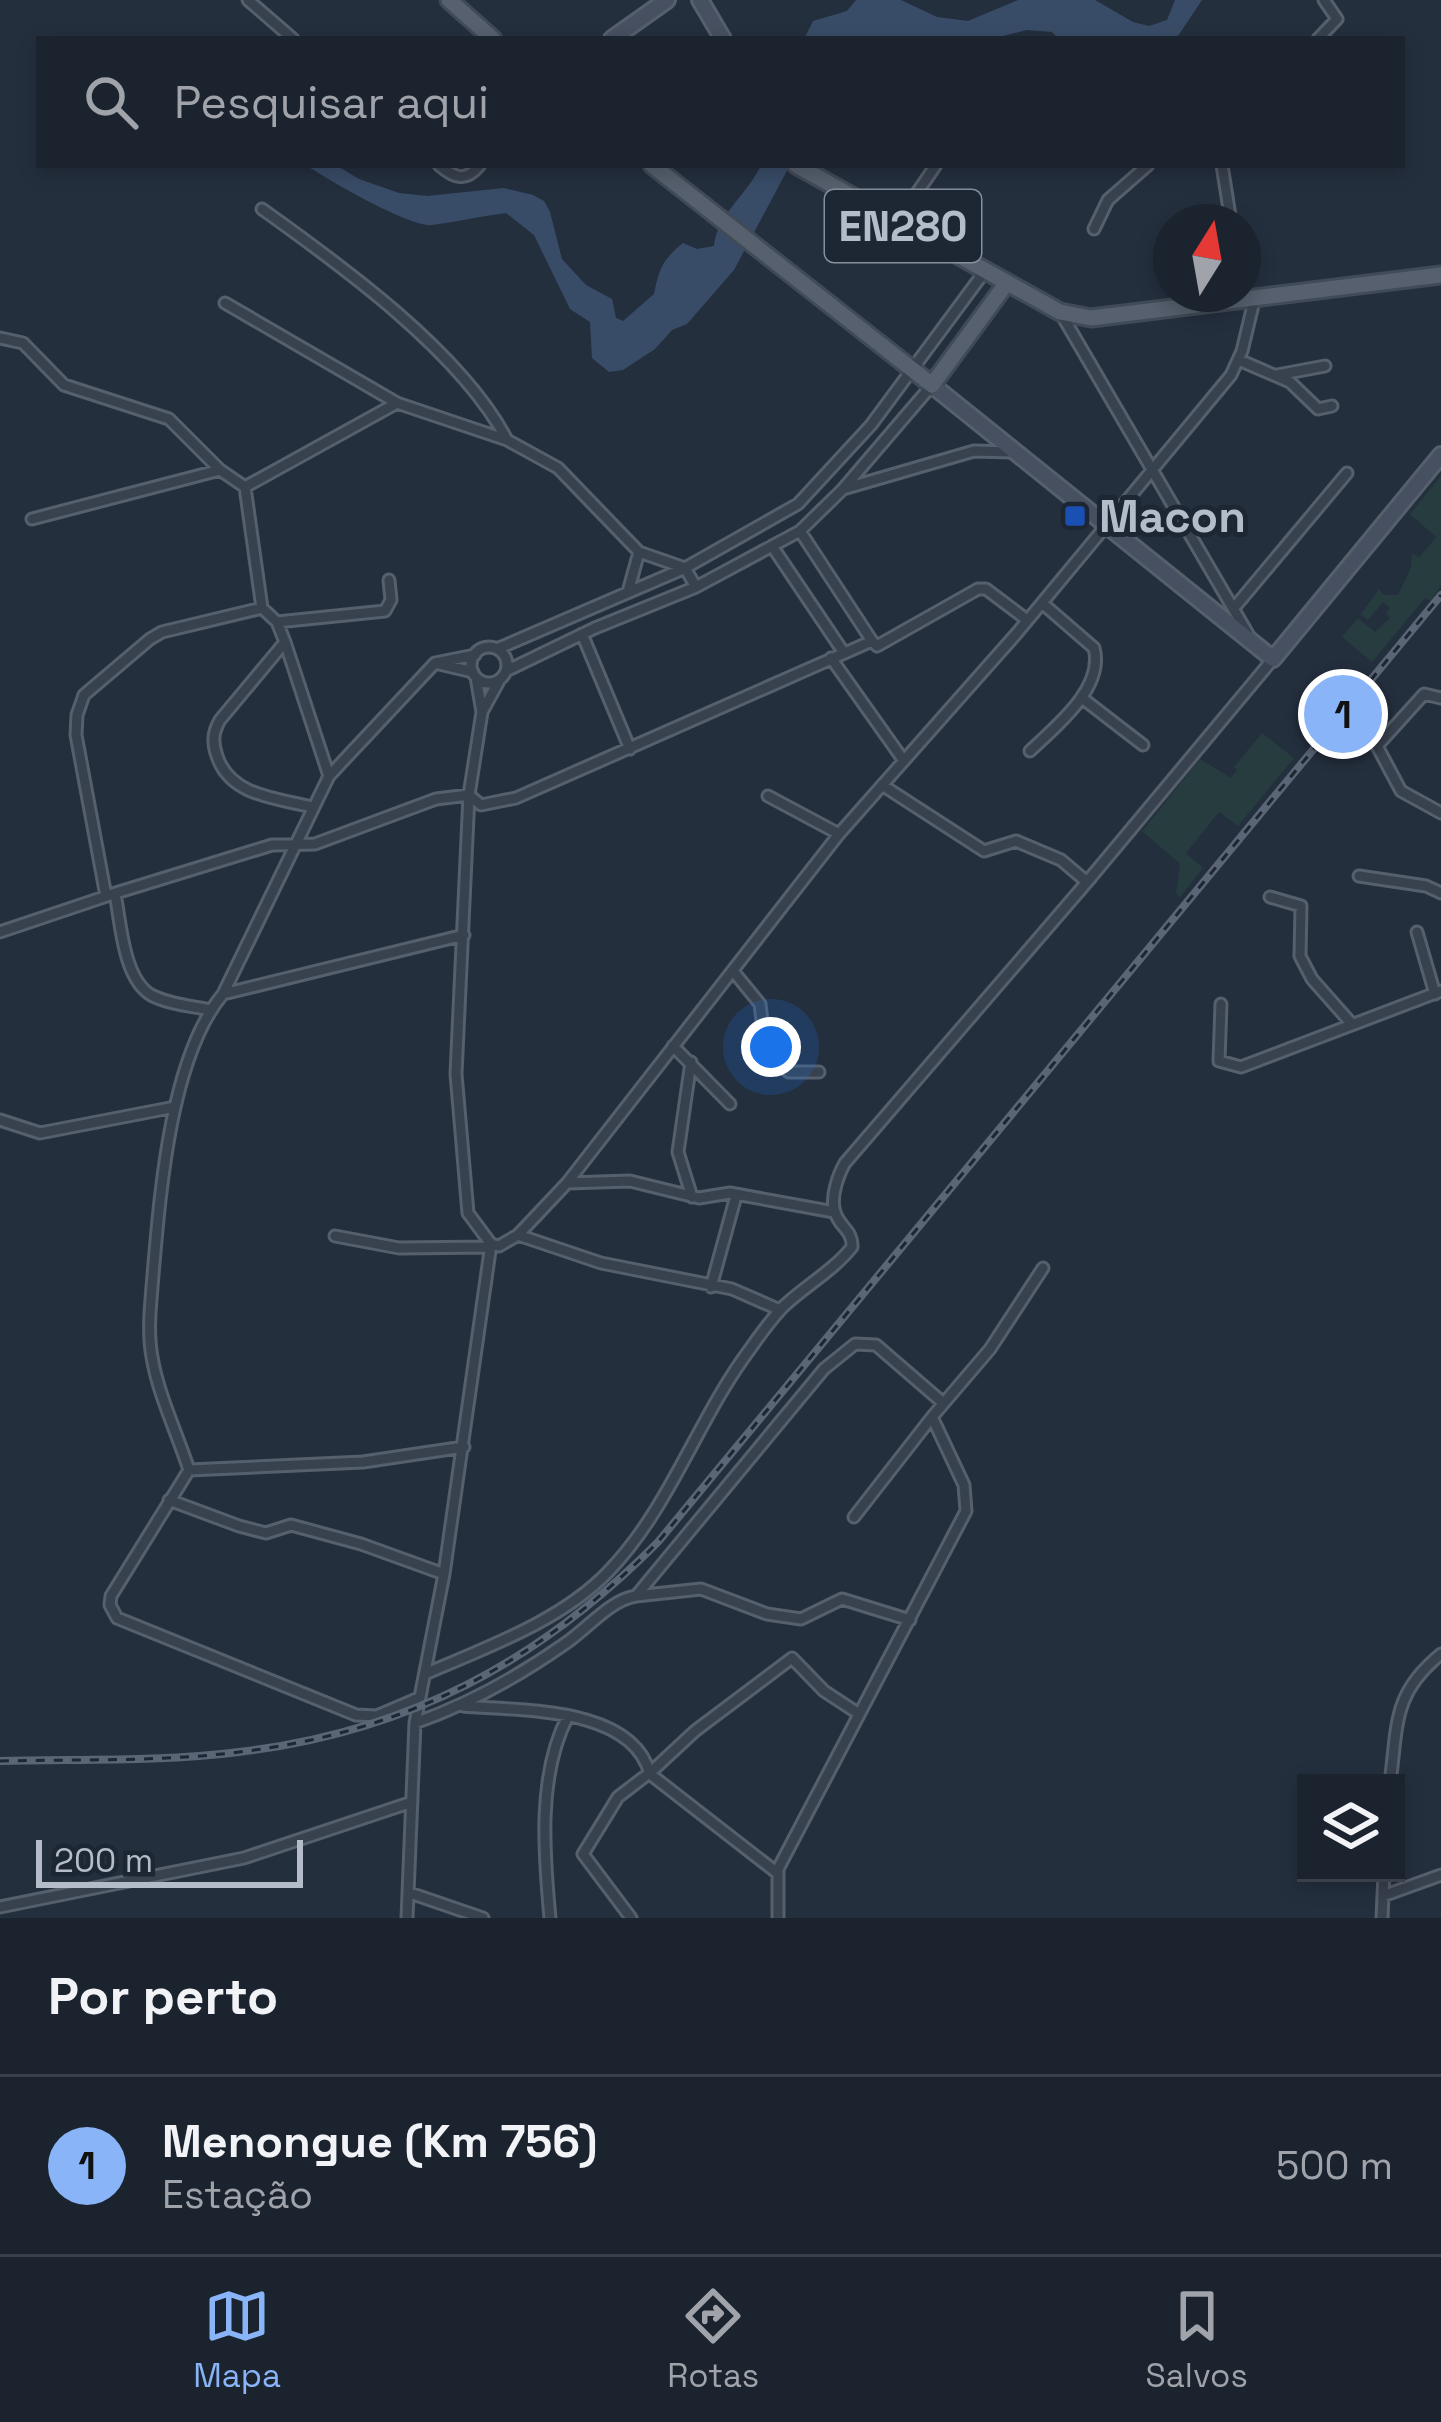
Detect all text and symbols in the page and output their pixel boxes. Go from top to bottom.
search box [36,36,1405,168]
icon: search [78,69,144,135]
text: Pesquisar aqui [174,74,489,131]
road number: EN280 [825,190,981,262]
north arrow [1153,204,1261,312]
place label: Macon [1099,488,1246,545]
marker: Macon [1062,503,1088,529]
pin: 1 [1304,669,1382,759]
your location [741,1017,801,1077]
map controls [1297,1774,1405,1882]
button: layers [1297,1774,1405,1882]
scale bar [36,1834,303,1887]
text: 200 m [54,1840,153,1882]
text: Por perto [48,1964,278,2029]
text: Menongue (Km 756) [162,2113,597,2170]
text: 1 [78,2141,96,2190]
text: 500 m [1276,2141,1393,2190]
text: Estação [162,2170,313,2219]
tab: Mapa [193,2283,281,2397]
tab: Rotas [667,2283,759,2397]
tab: Salvos [1146,2283,1248,2397]

